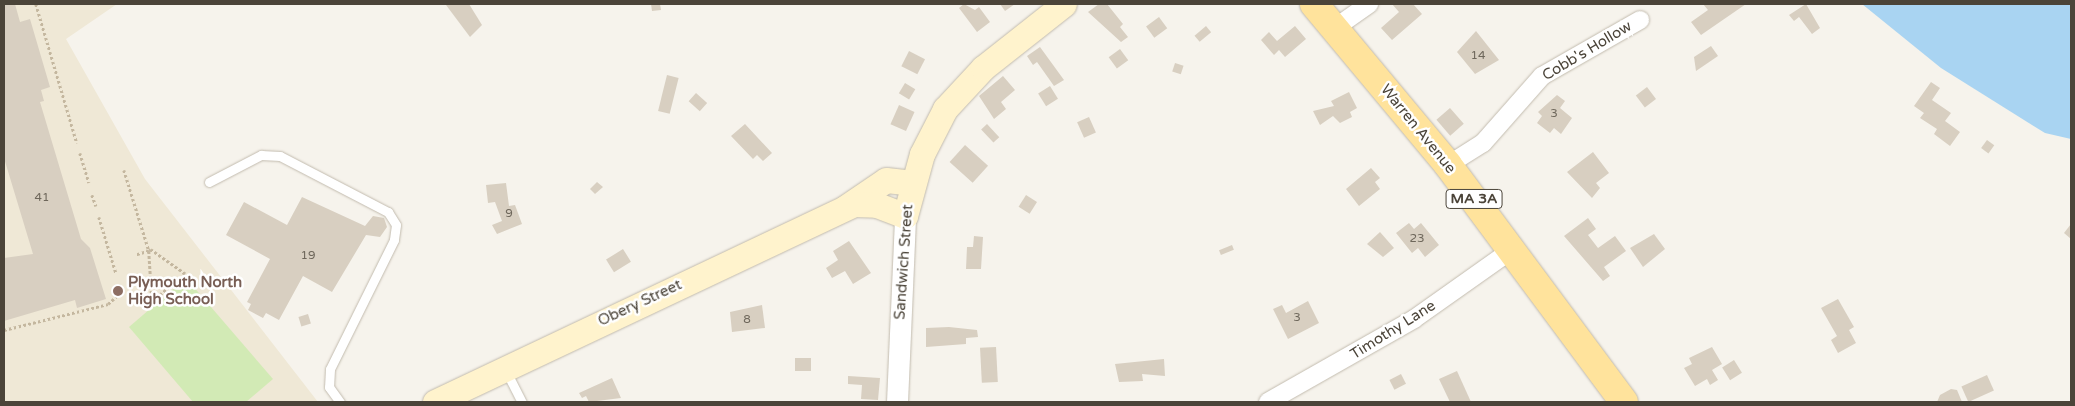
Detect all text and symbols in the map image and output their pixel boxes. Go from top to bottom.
street label: Cobb's Hollow [1539,17,1635,85]
house number: 14 [1470,49,1486,63]
street label: Warren Avenue [1377,81,1459,177]
house number: 3 [1550,107,1558,121]
road number: MA 3A [1445,188,1503,210]
house number: 41 [34,191,50,205]
street label: Sandwich Street [891,204,917,320]
house number: 9 [505,207,513,221]
house number: 23 [1409,232,1425,246]
house number: 19 [300,249,316,263]
place label: Plymouth North High School [128,273,242,308]
street label: Obery Street [595,276,685,330]
marker: Plymouth North High School [112,285,124,297]
street label: Timothy Lane [1347,297,1439,363]
house number: 3 [1293,311,1301,325]
house number: 8 [743,313,751,327]

